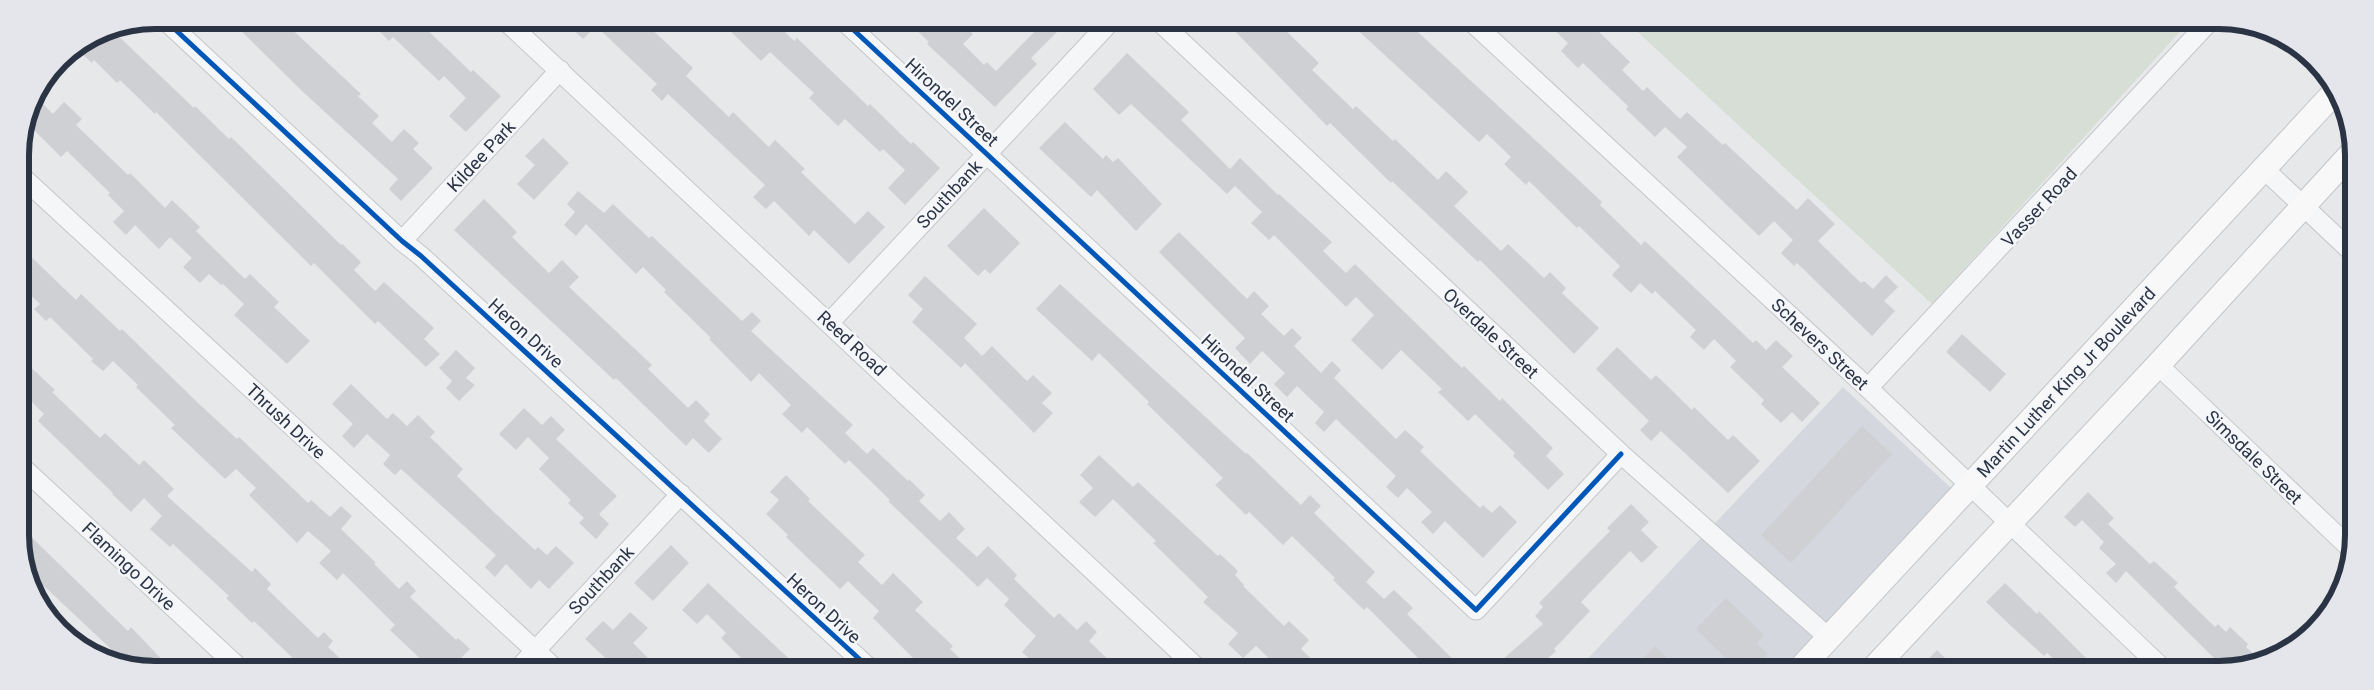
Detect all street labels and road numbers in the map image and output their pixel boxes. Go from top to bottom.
street label: Hirondel Street [901,54,1003,150]
street label: Kildee Park [443,115,520,196]
street label: Southbank [912,155,986,232]
street label: Vasser Road [1997,163,2081,251]
street label: Martin Luther King Jr Boulevard [1972,283,2160,481]
street label: Overdale Street [1439,284,1543,382]
street label: Heron Drive [484,294,568,372]
street label: Schevers Street [1767,294,1873,394]
street label: Reed Road [813,306,891,380]
street label: Hirondel Street [1197,330,1299,426]
street label: Thrush Drive [242,379,330,463]
street label: Simsdale Street [2201,406,2307,508]
street label: Flamingo Drive [78,518,180,614]
street label: Southbank [564,541,638,618]
street label: Heron Drive [783,568,865,648]

